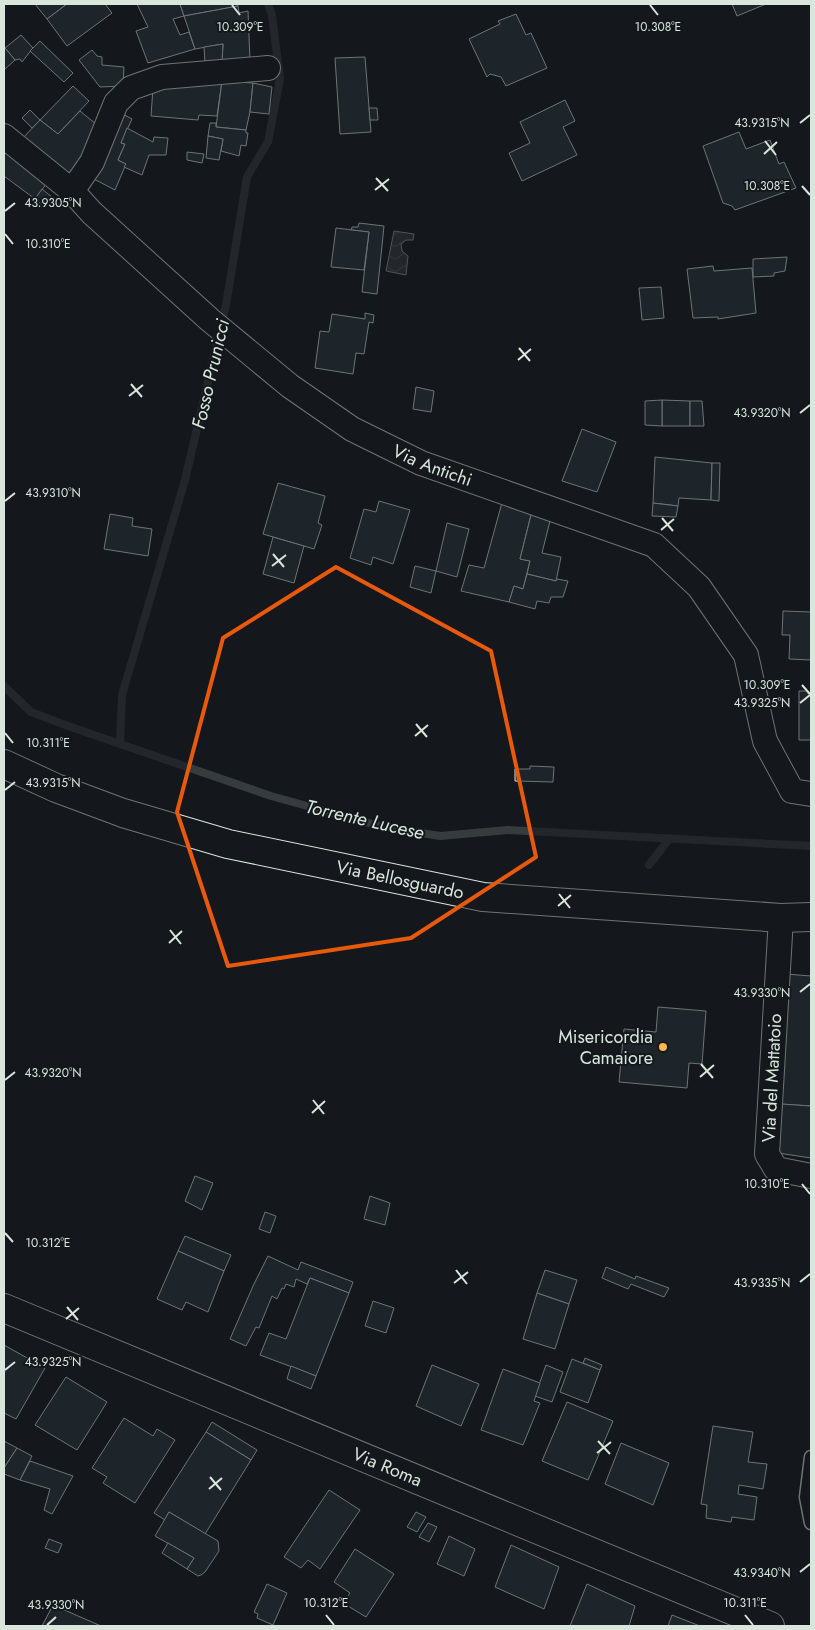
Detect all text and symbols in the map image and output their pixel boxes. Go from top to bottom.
text: 10.309°E [217,18,263,36]
text: 10.308°E [635,18,681,36]
text: 43.9315°N [734,114,790,132]
text: 10.308°E [744,177,790,195]
text: 43.9305°N [24,194,82,212]
text: 10.310°E [25,235,71,253]
water label: Fosso Prunicci [185,315,237,432]
text: 43.9320°N [733,404,791,422]
street label: Via Antichi [388,438,476,493]
text: 43.9310°N [25,484,81,502]
text: 10.309°E [744,676,790,694]
text: 43.9325°N [734,694,790,712]
text: 10.311°E [26,734,70,752]
text: 43.9315°N [25,774,81,792]
water label: Torrente Lucese [303,793,427,846]
street label: Via Bellosguardo [334,854,467,906]
text: 43.9330°N [734,984,790,1002]
street label: Via del Mattatoio [756,1013,788,1143]
place label: Misericordia Camaiore [558,1024,653,1071]
marker: Misericordia Camaiore [657,1041,669,1053]
text: 43.9320°N [24,1064,82,1082]
text: 10.310°E [744,1175,790,1193]
text: 10.312°E [26,1234,70,1252]
text: 43.9335°N [734,1274,790,1292]
text: 43.9325°N [25,1353,81,1371]
street label: Via Roma [348,1441,426,1493]
text: 43.9340°N [733,1564,791,1582]
text: 10.312°E [304,1594,348,1612]
text: 10.311°E [723,1594,767,1612]
text: 43.9330°N [28,1596,84,1614]

